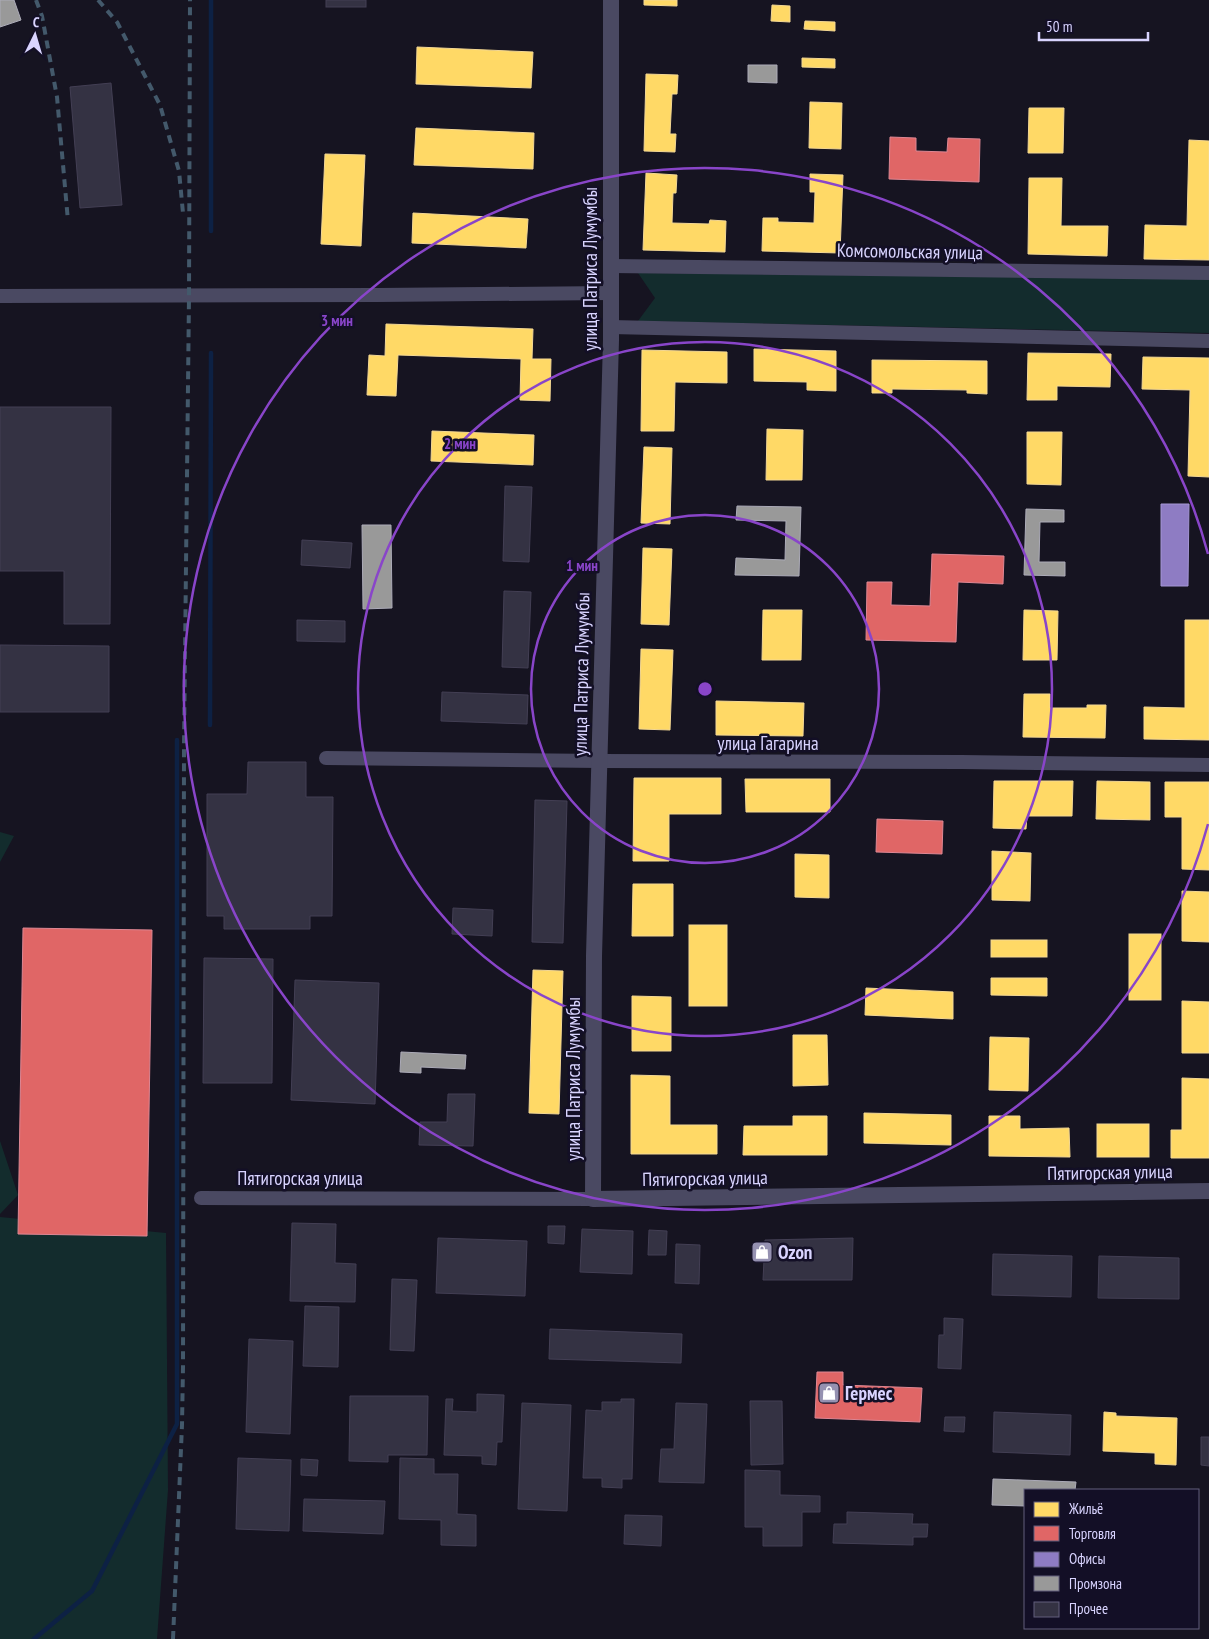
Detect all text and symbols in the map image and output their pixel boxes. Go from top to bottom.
north arrow [10,10,60,60]
scale bar [1039,10,1148,42]
text: С [32,13,41,31]
text: 50 m [1046,17,1072,36]
street label: улица Патриса Лумумбы [578,187,602,351]
street label: Комсомольская улица [837,238,983,264]
text: 3 мин [321,311,353,330]
text: 2 мин [444,434,476,453]
text: 1 мин [566,556,598,575]
street label: улица Патриса Лумумбы [568,592,594,756]
centre of rings [696,680,714,698]
street label: улица Гагарина [717,731,819,755]
street label: улица Патриса Лумумбы [561,997,585,1161]
street label: Пятигорская улица [1047,1159,1173,1185]
street label: Пятигорская улица [642,1165,768,1191]
street label: Пятигорская улица [237,1166,363,1190]
shop icon: Ozon [750,1240,774,1264]
place label: Ozon [778,1240,812,1264]
shop icon: Гермес [817,1381,841,1405]
place label: Гермес [845,1381,893,1405]
legend [1024,1489,1199,1629]
text: Жильё [1068,1499,1103,1518]
text: Торговля [1069,1524,1116,1543]
text: Офисы [1069,1549,1105,1568]
text: Промзона [1069,1574,1122,1593]
text: Прочее [1069,1599,1108,1618]

